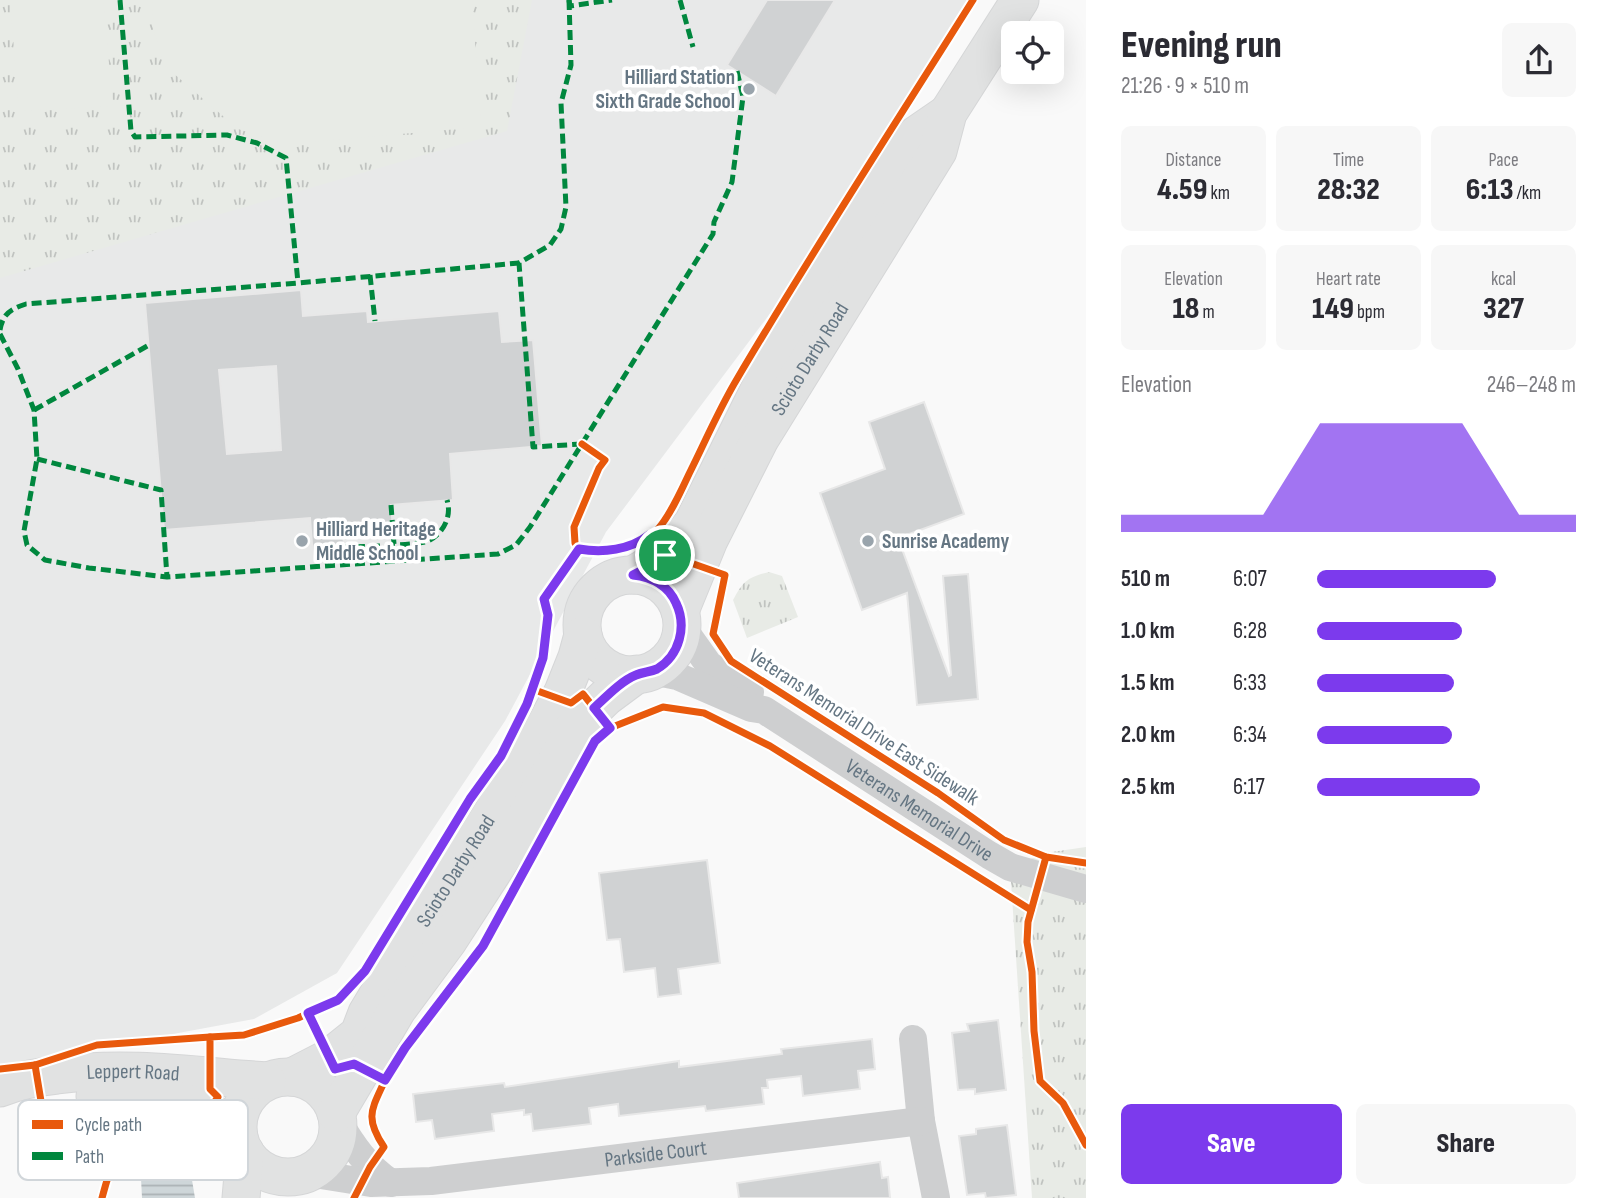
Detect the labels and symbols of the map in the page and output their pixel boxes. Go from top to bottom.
place label: Hilliard Station Sixth Grade School [596,65,735,114]
marker: Hilliard Station Sixth Grade School [741,81,757,97]
street label: Scioto Darby Road [765,298,854,420]
place label: Hilliard Heritage Middle School [316,517,436,566]
pin [635,525,695,585]
place label: Sunrise Academy [882,529,1009,554]
marker: Hilliard Heritage Middle School [294,533,310,549]
marker: Sunrise Academy [860,533,876,549]
street label: Veterans Memorial Drive East Sidewalk [744,643,984,811]
street label: Veterans Memorial Drive [841,755,999,867]
street label: Scioto Darby Road [411,810,500,931]
street label: Leppert Road [86,1058,180,1086]
legend [18,1100,248,1180]
text: Cycle path [75,1114,142,1137]
street label: Parkside Court [603,1135,708,1172]
text: Path [75,1146,104,1169]

